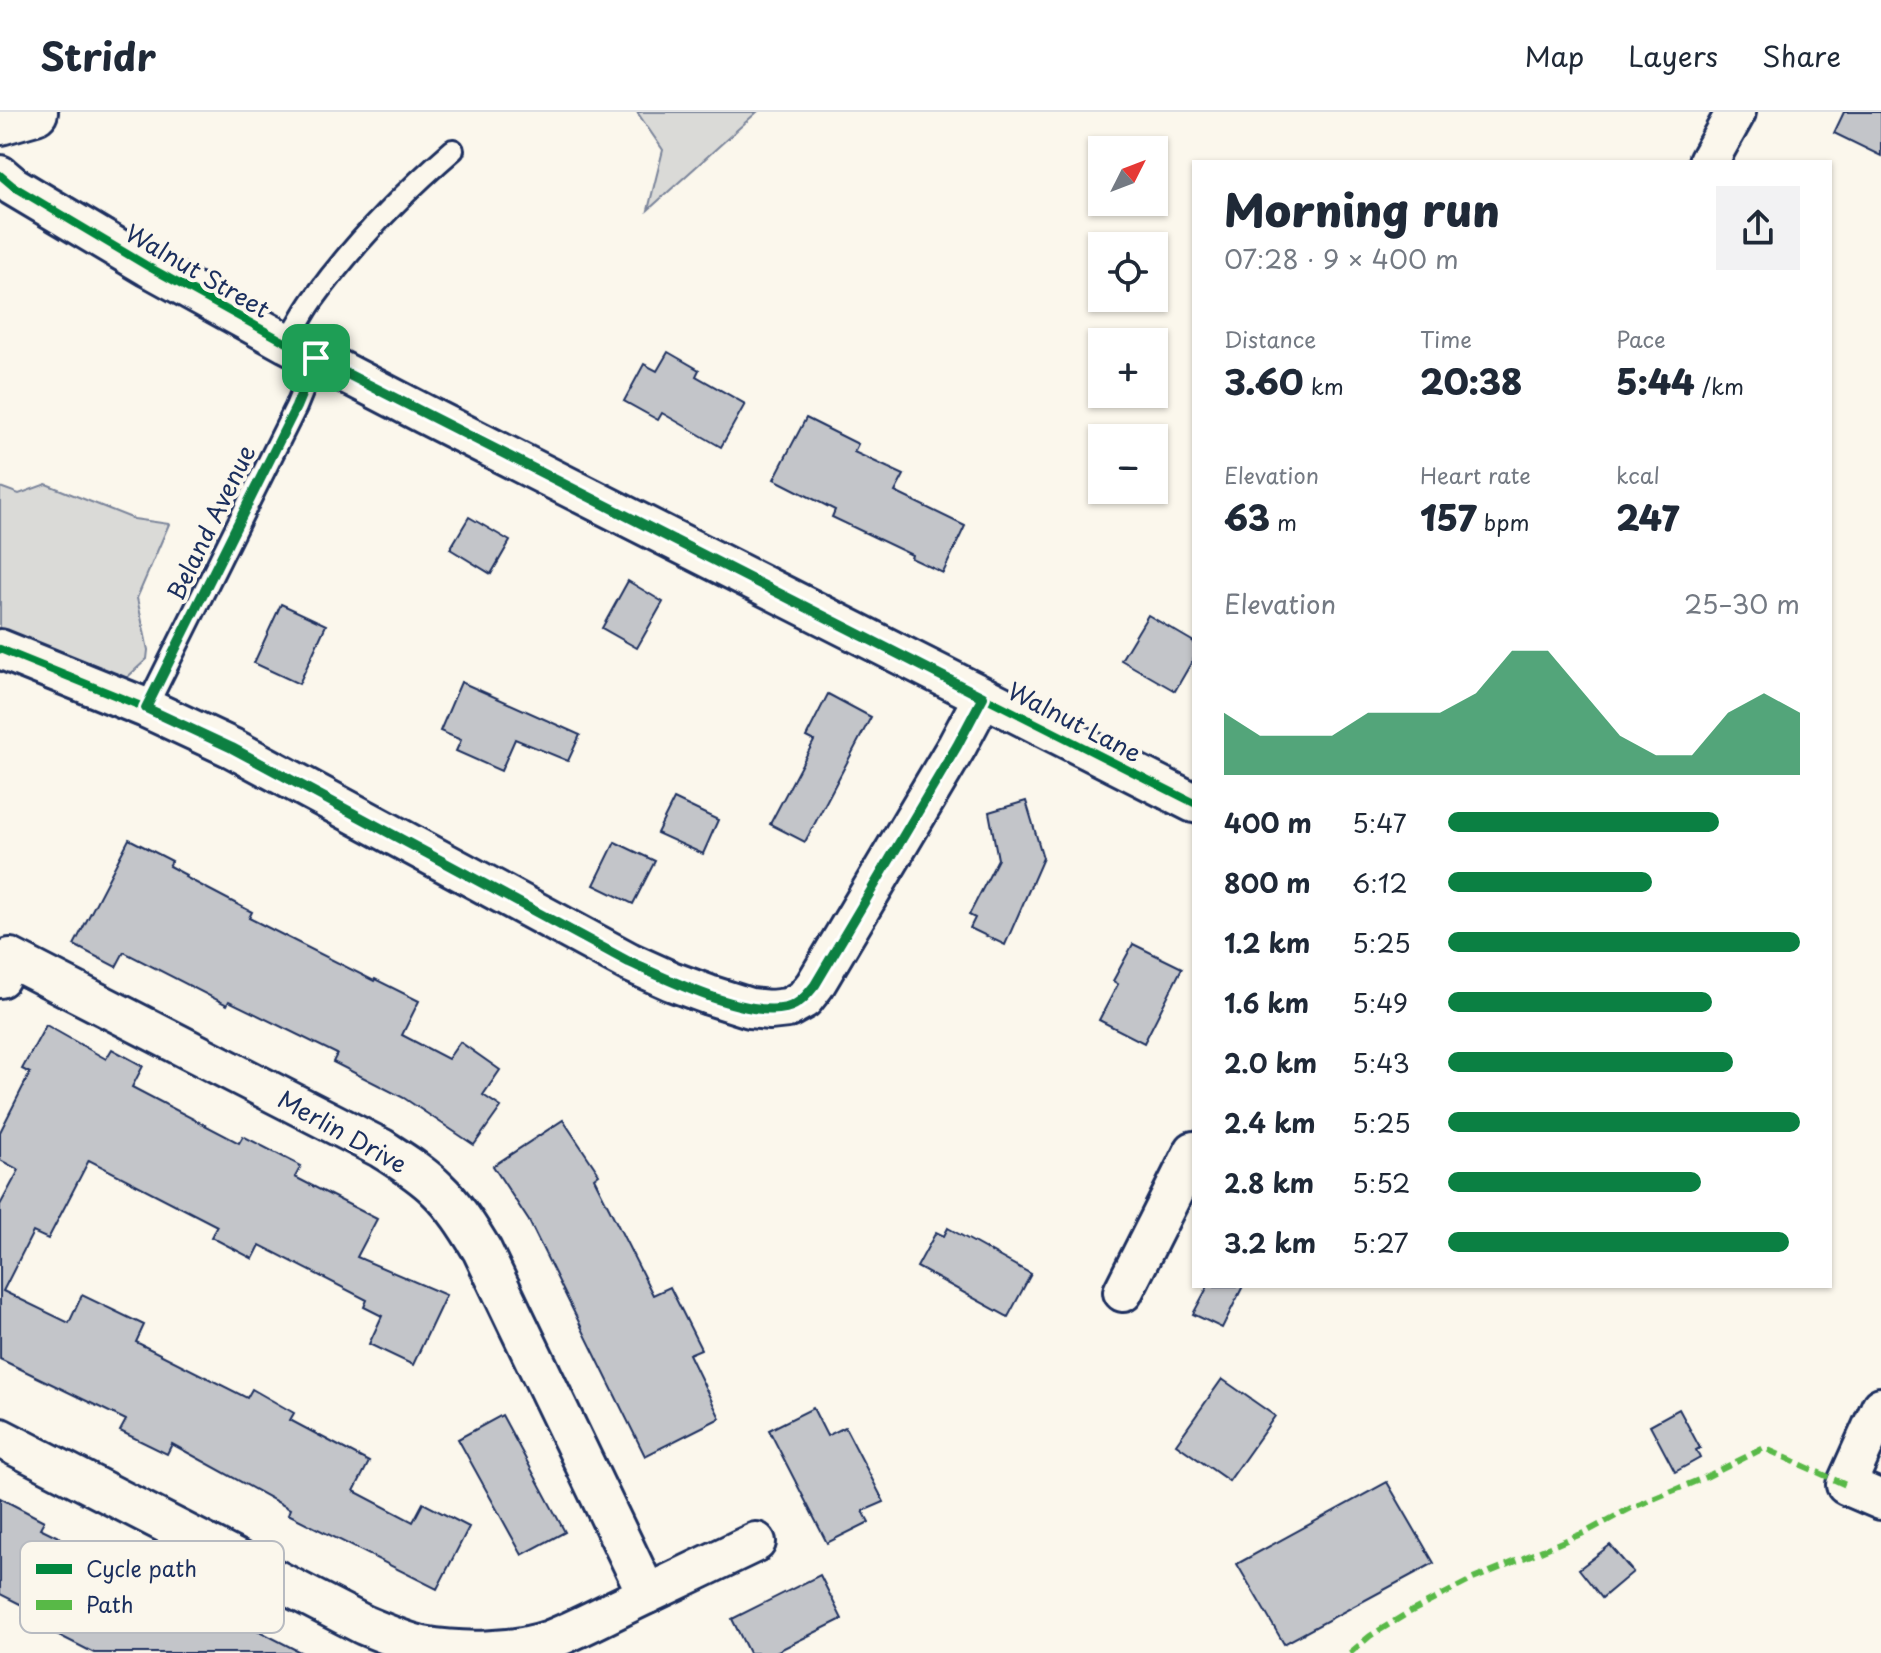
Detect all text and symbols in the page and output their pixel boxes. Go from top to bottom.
text: Stridr [40,27,156,84]
text: Map [1524,34,1584,77]
text: Layers [1628,34,1718,77]
text: Share [1762,34,1841,77]
north arrow [1088,136,1168,216]
map controls [1088,136,1168,504]
text: Morning run [1224,176,1500,242]
button: share [1716,186,1800,270]
street label: Walnut Street [119,214,277,326]
button: locate [1088,232,1168,312]
text: 07:28 · 9 × 400 m [1224,239,1459,278]
text: Distance [1224,322,1316,355]
text: Time [1420,322,1472,355]
text: Pace [1616,322,1666,355]
pin [282,324,350,392]
button: + [1088,328,1168,408]
icon: arrive [294,336,338,380]
text: 3.60 [1224,355,1304,407]
text: 20:38 [1420,355,1522,407]
text: 5:44 [1616,355,1695,407]
text: km [1304,369,1344,402]
text: /km [1695,369,1744,402]
button: − [1088,424,1168,504]
street label: Beland Avenue [157,438,263,606]
text: Elevation [1224,458,1319,491]
text: Heart rate [1420,458,1531,491]
text: kcal [1616,458,1660,491]
text: 63 [1224,491,1270,543]
text: 157 [1420,491,1477,543]
text: 247 [1616,491,1679,543]
text: m [1270,505,1297,538]
text: bpm [1477,505,1529,538]
text: Elevation [1224,584,1336,623]
text: 25–30 m [1684,584,1800,623]
street label: Walnut Lane [1002,672,1148,770]
text: 400 m [1224,803,1312,842]
text: 5:47 [1352,803,1407,842]
text: 800 m [1224,863,1311,902]
text: 6:12 [1352,863,1408,902]
text: 1.2 km [1224,923,1310,962]
text: 5:25 [1352,923,1411,962]
text: 1.6 km [1224,983,1309,1022]
text: 5:49 [1352,983,1408,1022]
text: 2.0 km [1224,1043,1317,1082]
text: 5:43 [1352,1043,1410,1082]
street label: Merlin Drive [272,1081,414,1181]
text: 2.4 km [1224,1103,1316,1142]
text: 5:25 [1352,1103,1411,1142]
text: 2.8 km [1224,1163,1314,1202]
text: 5:52 [1352,1163,1410,1202]
text: 3.2 km [1224,1223,1316,1262]
text: 5:27 [1352,1223,1409,1262]
legend [20,1541,284,1633]
text: Cycle path [86,1551,197,1584]
text: Path [86,1587,134,1620]

